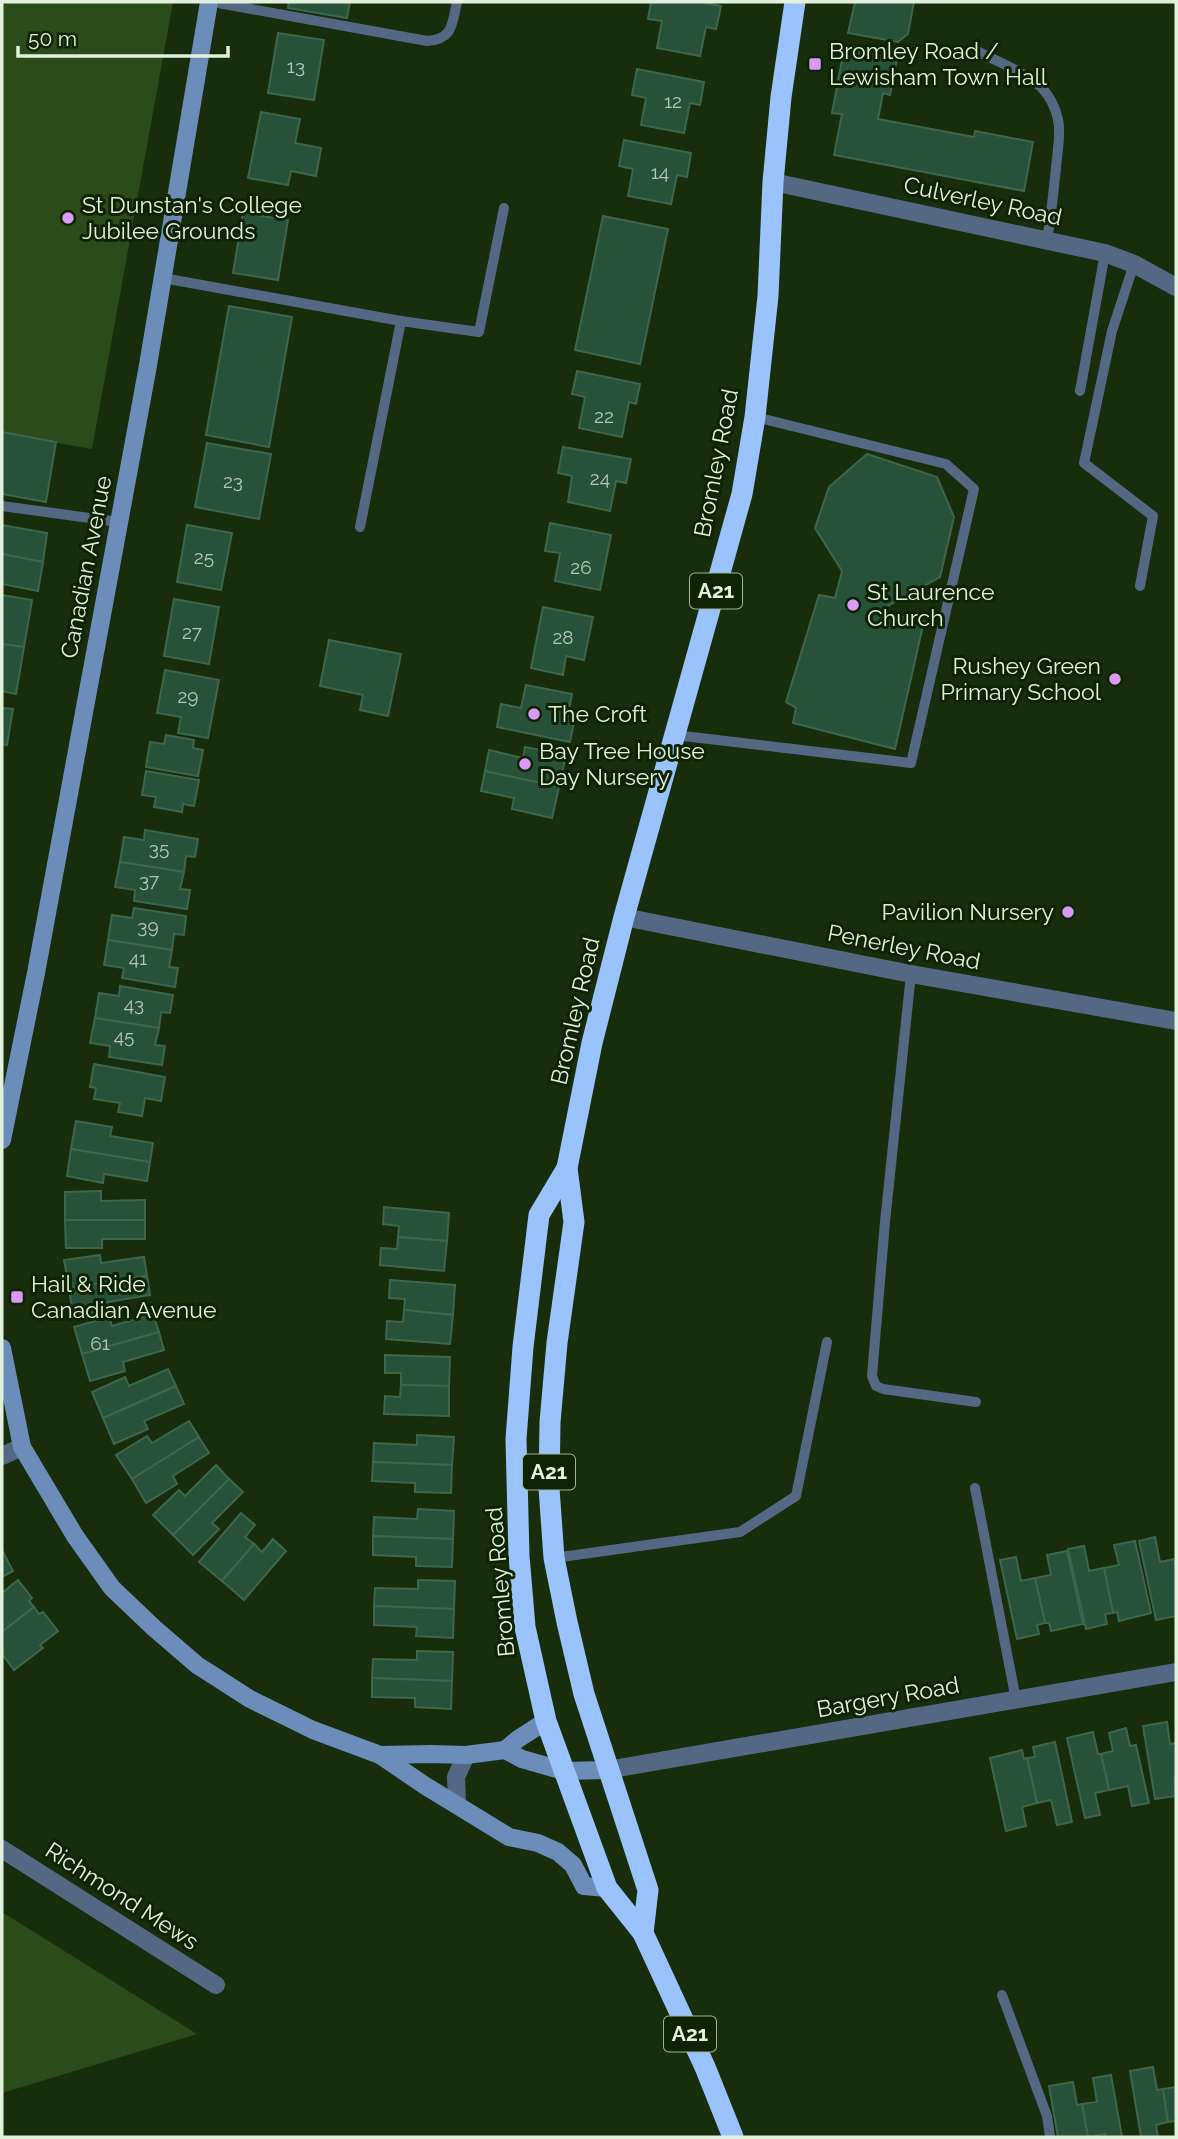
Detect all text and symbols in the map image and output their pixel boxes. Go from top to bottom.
scale bar [18,14,228,58]
text: 50 m [28,26,77,51]
place label: Bromley Road / Lewisham Town Hall [829,37,1048,90]
house number: 13 [287,55,305,77]
marker: Bromley Road / Lewisham Town Hall [807,56,823,72]
house number: 12 [664,90,682,112]
house number: 14 [651,161,669,183]
street label: Culverley Road [902,171,1065,230]
place label: St Dunstan's College Jubilee Grounds [82,191,302,244]
marker: St Dunstan's College Jubilee Grounds [60,210,76,226]
street label: Bromley Road [688,387,743,539]
house number: 22 [594,405,614,427]
house number: 24 [590,467,610,489]
house number: 23 [223,470,243,492]
street label: Canadian Avenue [55,473,116,660]
house number: 25 [194,546,214,568]
house number: 26 [570,556,592,578]
road number: A21 [690,574,742,608]
place label: St Laurence Church [867,578,995,631]
marker: St Laurence Church [845,597,861,613]
house number: 27 [182,621,202,643]
house number: 28 [552,626,574,648]
place label: Rushey Green Primary School [941,652,1102,705]
marker: Rushey Green Primary School [1107,671,1123,687]
house number: 29 [177,685,199,707]
place label: The Croft [548,700,647,727]
marker: The Croft [526,706,542,722]
place label: Bay Tree House Day Nursery [539,737,705,790]
marker: Bay Tree House Day Nursery [517,756,533,772]
house number: 35 [149,837,169,859]
house number: 37 [139,869,159,891]
place label: Pavilion Nursery [882,898,1054,925]
marker: Pavilion Nursery [1060,904,1076,920]
house number: 39 [137,915,159,937]
street label: Penerley Road [826,918,983,975]
street label: Bromley Road [544,935,605,1087]
house number: 41 [129,947,147,969]
house number: 43 [124,993,144,1015]
house number: 45 [114,1025,134,1047]
place label: Hail & Ride Canadian Avenue [31,1270,216,1323]
marker: Hail & Ride Canadian Avenue [9,1289,25,1305]
house number: 61 [90,1332,110,1354]
road number: A21 [523,1454,575,1490]
street label: Bromley Road [480,1506,519,1658]
street label: Bargery Road [815,1671,961,1722]
street label: Richmond Mews [41,1836,204,1955]
road number: A21 [664,2016,716,2052]

